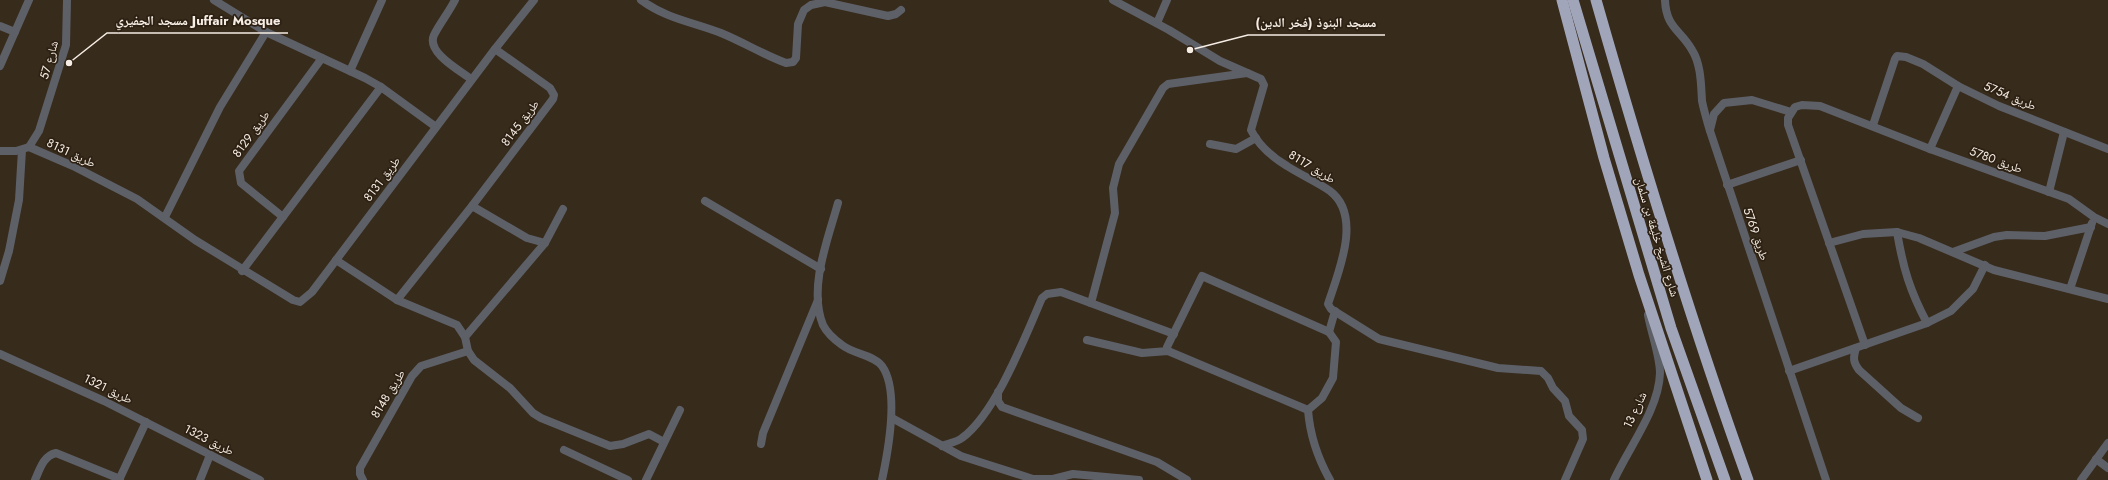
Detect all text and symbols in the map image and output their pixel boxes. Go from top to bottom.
callout: مسجد الجفيري Juffair Mosque [107,8,288,33]
callout: مسجد البنوذ (فخر الدين) [1248,10,1385,35]
text: مسجد الجفيري Juffair Mosque [115,11,281,31]
text: مسجد البنوذ (فخر الدين) [1255,13,1377,32]
street label: شارع 57 [35,38,63,81]
street label: طريق 5754 [1981,77,2039,115]
street label: طريق 8145 [497,96,543,150]
street label: طريق 8129 [228,107,274,161]
street label: طريق 8131 [44,134,98,172]
street label: طريق 5780 [1967,142,2025,178]
street label: طريق 8117 [1285,146,1339,188]
street label: طريق 8131 [359,153,405,205]
street label: شارع الشيخ خليفة بن سلمان [1630,175,1684,299]
street label: طريق 5769 [1739,205,1774,263]
street label: طريق 8148 [366,366,410,422]
street label: طريق 1321 [81,369,136,409]
street label: شارع 13 [1619,389,1651,431]
street label: طريق 1323 [181,420,237,460]

